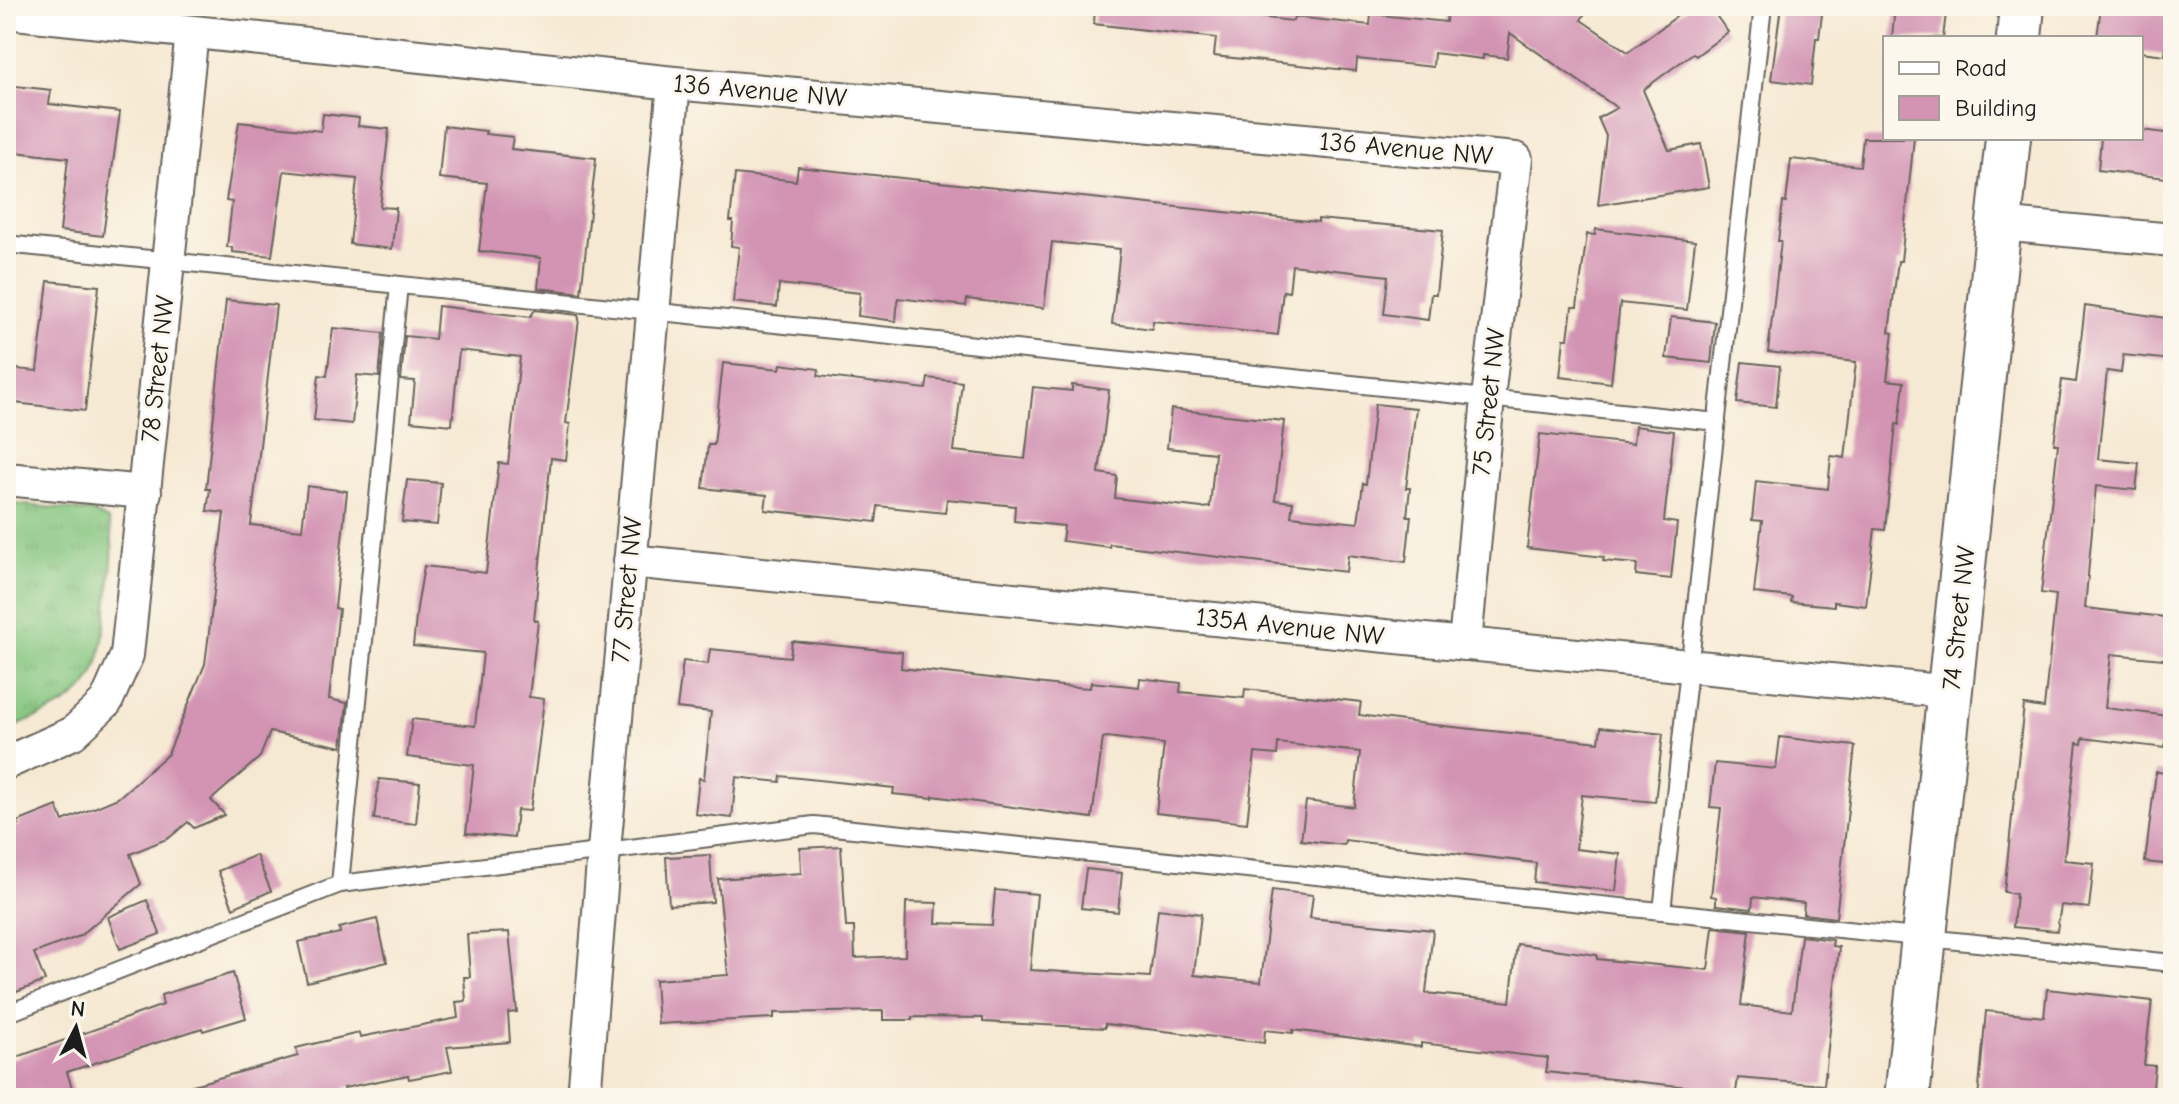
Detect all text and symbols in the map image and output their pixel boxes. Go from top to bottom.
legend [1883,36,2143,140]
text: Road [1955,54,2007,82]
street label: 136 Avenue NW [672,68,848,114]
text: Building [1955,94,2037,122]
street label: 136 Avenue NW [1318,126,1494,172]
street label: 78 Street NW [135,294,181,444]
street label: 75 Street NW [1466,326,1512,477]
street label: 77 Street NW [606,515,648,664]
street label: 74 Street NW [1937,544,1982,692]
street label: 135A Avenue NW [1195,602,1386,652]
north arrow [36,988,116,1068]
text: N [69,995,86,1023]

